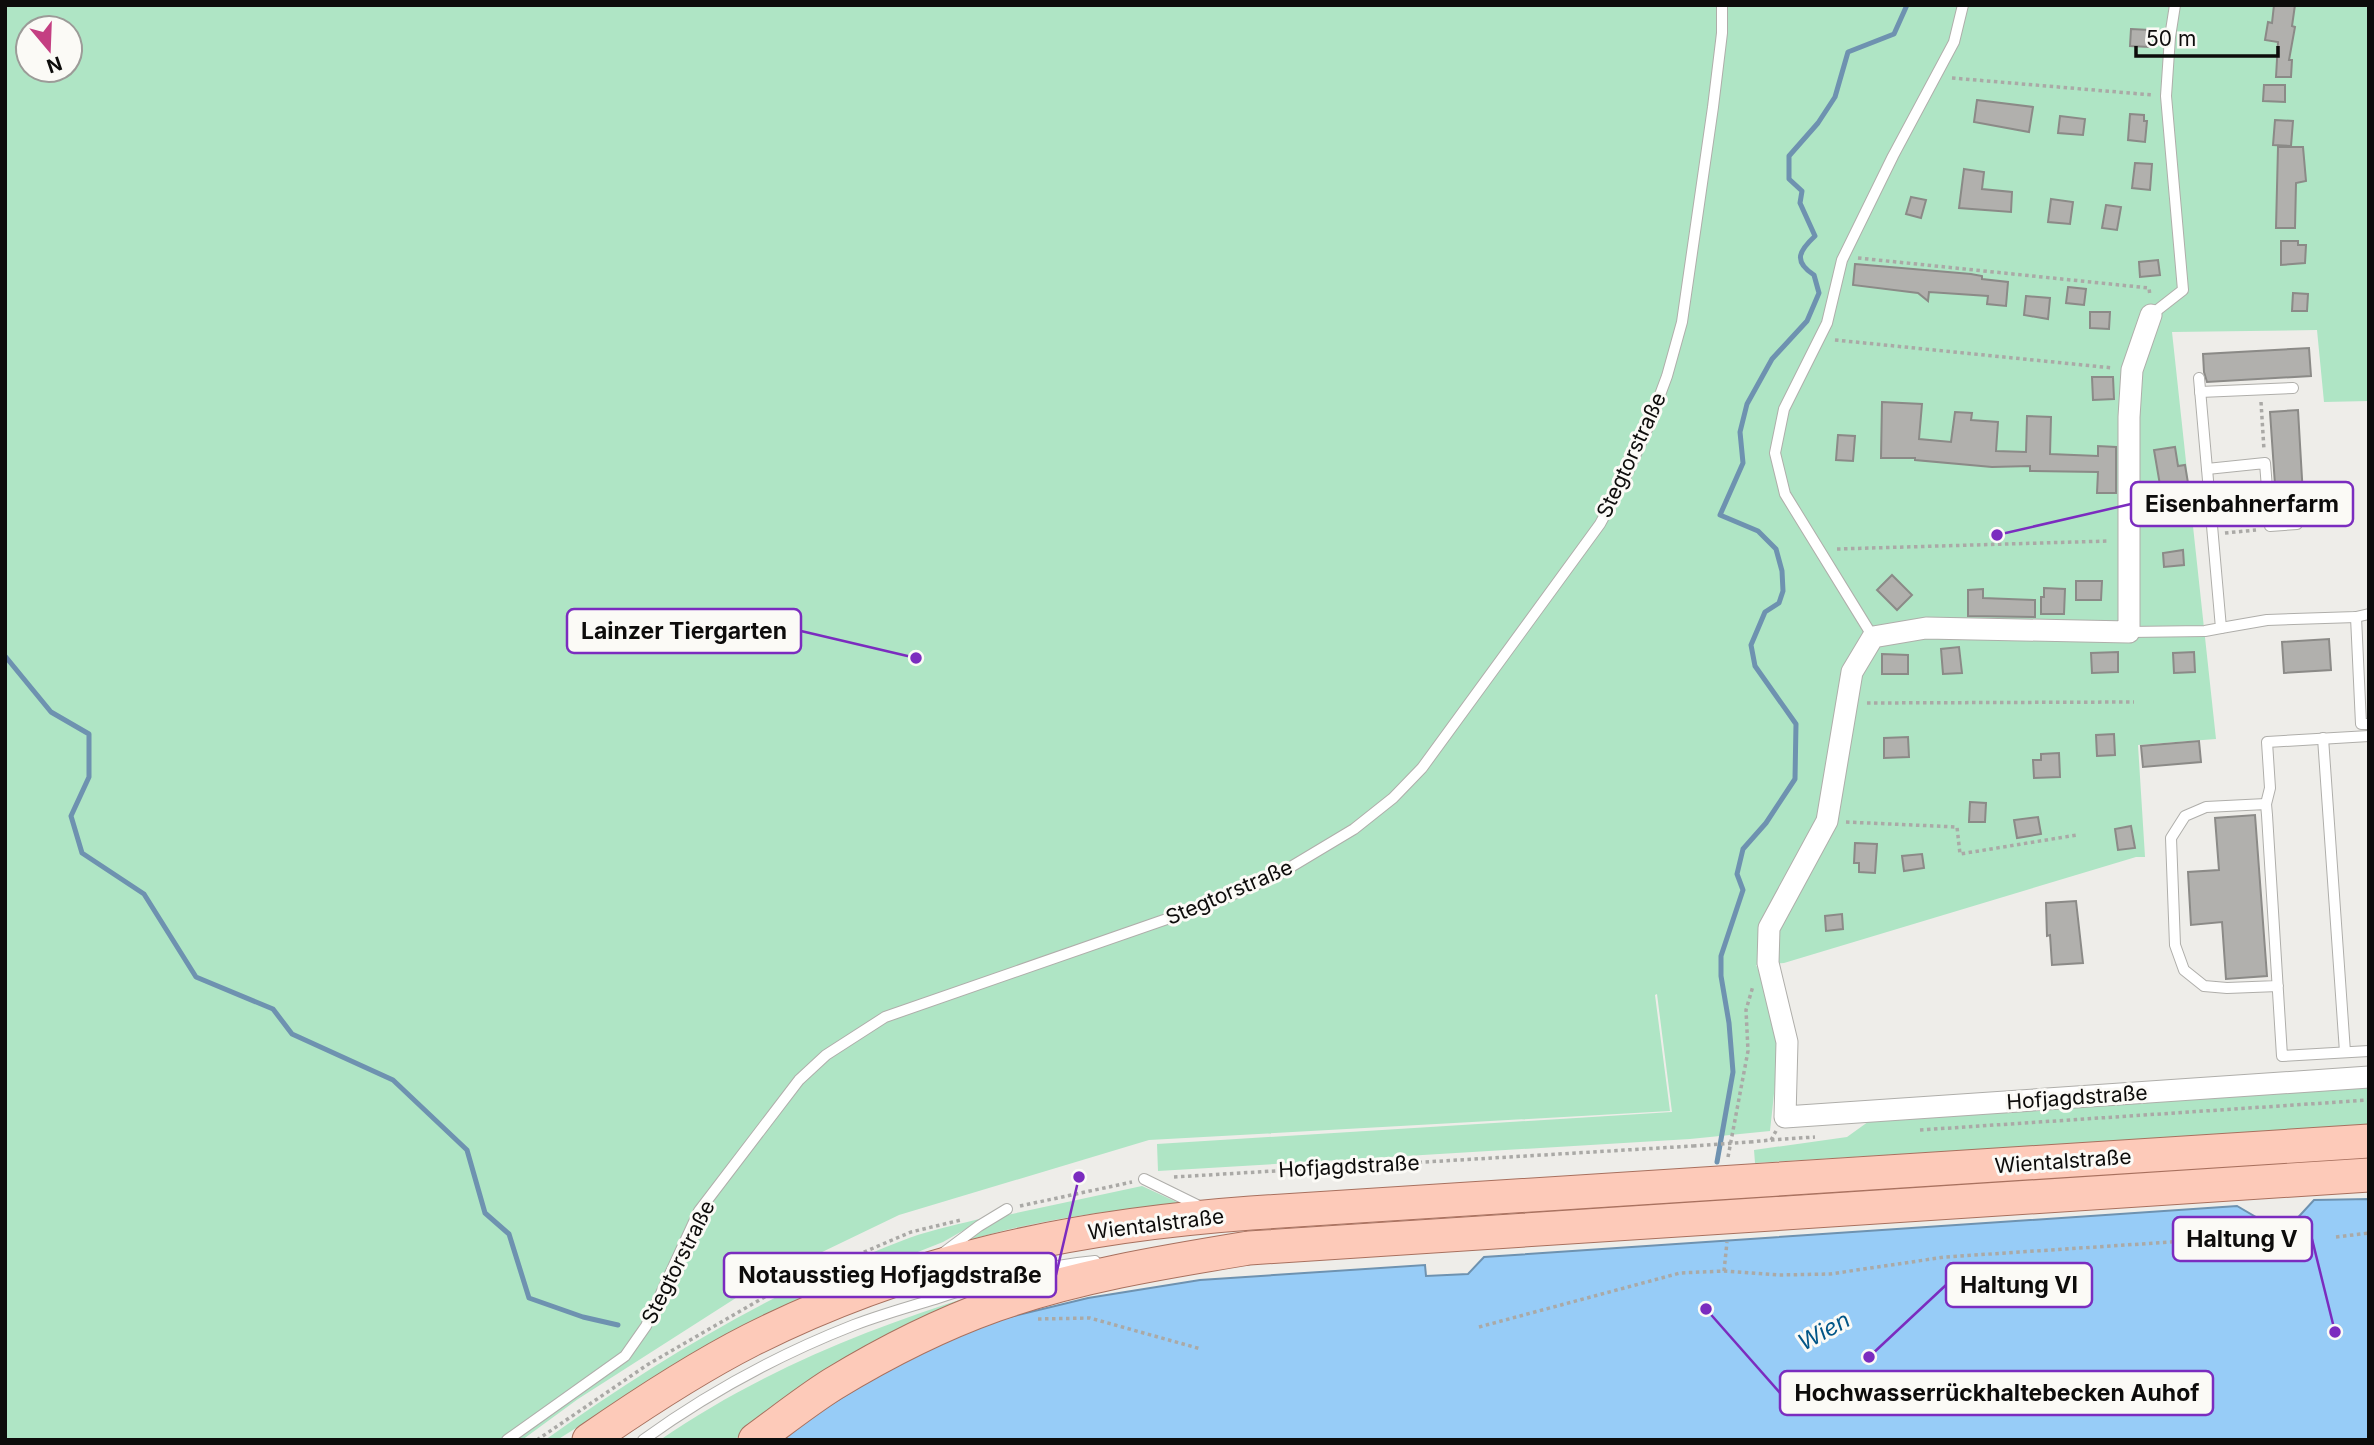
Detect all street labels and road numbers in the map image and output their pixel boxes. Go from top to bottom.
street label: Stegtorstraße [1591,388,1671,522]
street label: Stegtorstraße [1162,854,1296,930]
street label: Hofjagdstraße [2006,1080,2148,1114]
street label: Wientalstraße [1994,1144,2132,1178]
street label: Hofjagdstraße [1278,1150,1420,1182]
street label: Stegtorstraße [636,1196,720,1328]
street label: Wientalstraße [1086,1203,1226,1245]

